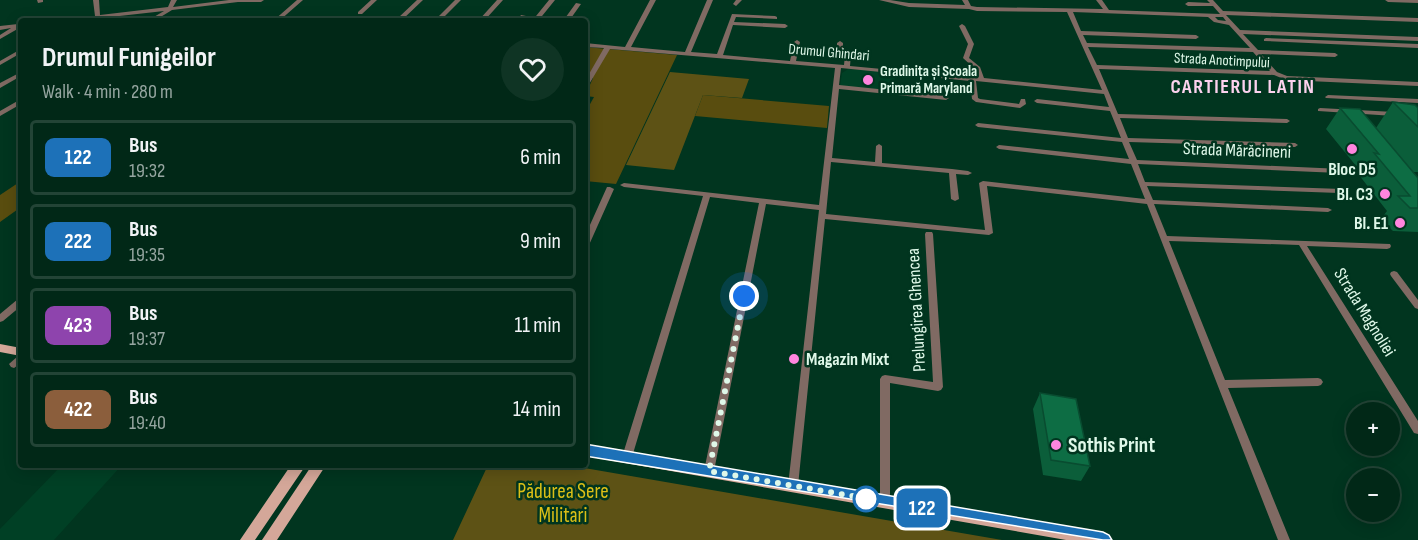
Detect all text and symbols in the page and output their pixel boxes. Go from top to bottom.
button: heart [501,38,564,101]
street label: Drumul Ghindari [788,39,870,66]
text: Drumul Funigeilor [42,41,216,74]
street label: Strada Anotimpului [1174,49,1271,73]
place label: Gradinița și Școala Primară Maryland [880,62,977,98]
marker: Gradinița și Școala Primară Maryland [861,73,875,87]
district label: CARTIERUL LATIN [1170,75,1316,99]
text: Walk · 4 min · 280 m [42,80,173,104]
text: Bus [129,132,158,159]
street label: Strada Mărăcineni [1183,138,1291,163]
marker: Bloc D5 [1345,142,1359,156]
text: 6 min [520,144,561,171]
text: 122 [65,145,91,170]
text: 19:32 [129,159,165,183]
place label: Bloc D5 [1328,159,1376,180]
place label: Bl. C3 [1337,184,1373,205]
marker: Bl. C3 [1378,187,1392,201]
place label: Bl. E1 [1354,213,1388,234]
text: Bus [129,216,158,243]
marker: Bl. E1 [1393,216,1407,230]
text: 9 min [520,228,561,255]
text: 222 [64,229,92,254]
text: 19:35 [129,243,165,267]
street label: Prelungirea Ghencea [903,248,930,372]
street label: Strada Magnoliei [1329,264,1400,360]
your location [729,281,759,311]
text: Bus [129,300,158,327]
text: 11 min [514,312,561,339]
text: 423 [64,313,92,338]
text: 19:37 [129,327,165,351]
place label: Magazin Mixt [806,349,889,370]
marker: Magazin Mixt [787,352,801,366]
text: Bus [129,384,158,411]
text: 14 min [513,396,561,423]
text: 422 [64,397,92,422]
map controls [1346,402,1400,522]
button: + [1346,402,1400,456]
text: 19:40 [129,411,166,435]
place label: Sothis Print [1068,433,1155,458]
marker: Sothis Print [1049,438,1063,452]
button: − [1346,468,1400,522]
park label: Pădurea Sere Militari [517,479,609,528]
unlabelled marker [853,486,879,512]
line badge: 122 [888,488,956,528]
text: 122 [909,496,935,521]

